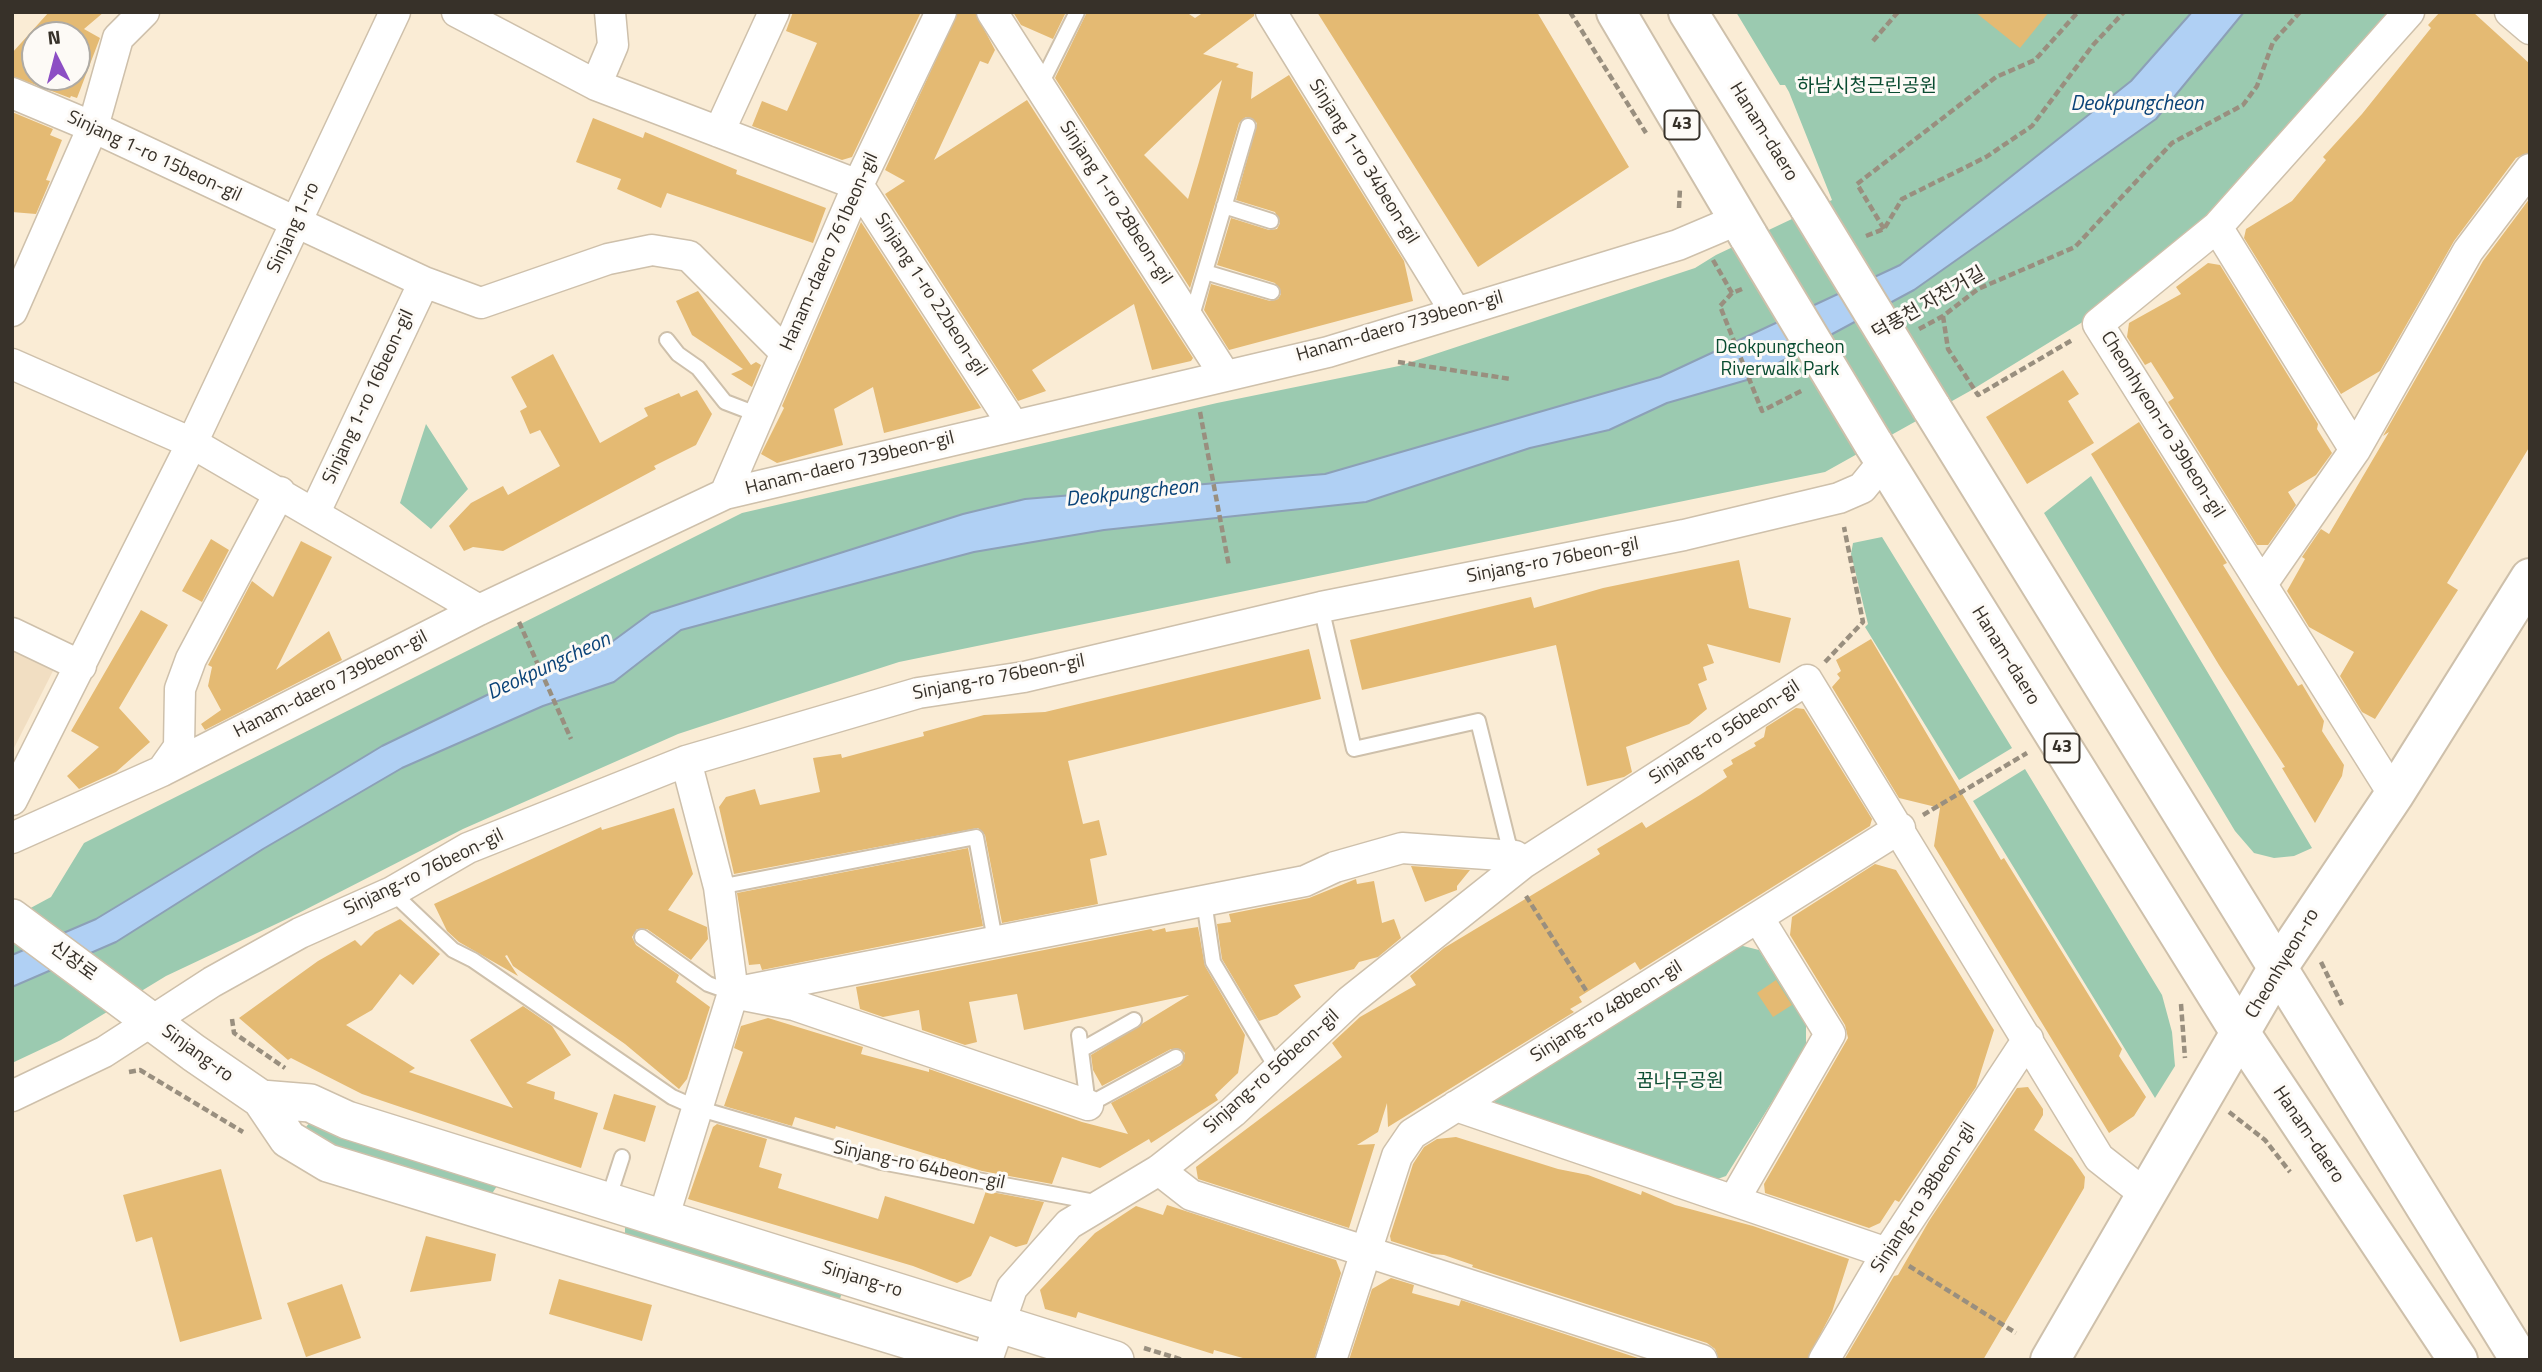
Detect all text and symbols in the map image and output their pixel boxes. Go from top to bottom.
north arrow [21,21,91,91]
text: N [46,21,62,52]
street label: Sinjang 1-ro 34beon-gil [1303,75,1423,249]
park label: 하남시청근린공원 [1797,76,1937,98]
street label: Hanam-daero [1724,79,1802,185]
water label: Deokpungcheon [2071,92,2203,118]
street label: Sinjang 1-ro 15beon-gil [63,107,245,207]
road number: 43 [1664,110,1700,140]
street label: Sinjang 1-ro 28beon-gil [1054,117,1176,289]
street label: Hanam-daero 761beon-gil [776,149,884,355]
street label: Sinjang 1-ro [263,179,325,277]
street label: Sinjang 1-ro 22beon-gil [869,209,991,381]
street label: 덕풍천 자전거길 [1869,262,1989,346]
street label: Hanam-daero 739beon-gil [1294,286,1506,368]
street label: Sinjang 1-ro 16beon-gil [319,306,419,488]
street label: Cheonhyeon-ro 39beon-gil [2095,327,2229,523]
park label: Deokpungcheon Riverwalk Park [1715,337,1845,381]
street label: Hanam-daero 739beon-gil [743,427,957,501]
water label: Deokpungcheon [1065,475,1199,513]
street label: Sinjang-ro 76beon-gil [1465,533,1641,589]
street label: Hanam-daero [1966,603,2044,709]
street label: Hanam-daero 739beon-gil [230,626,432,744]
water label: Deokpungcheon [483,627,615,707]
street label: Sinjang-ro 76beon-gil [911,650,1087,706]
street label: Sinjang-ro 56beon-gil [1646,676,1804,790]
road number: 43 [2044,734,2080,762]
street label: Sinjang-ro 76beon-gil [340,824,508,922]
street label: Cheonhyeon-ro [2241,905,2325,1023]
street label: 신장로 [45,937,101,987]
street label: Sinjang-ro 48beon-gil [1527,956,1687,1068]
street label: Sinjang-ro 56beon-gil [1199,1005,1345,1139]
street label: Sinjang-ro [157,1020,237,1088]
park label: 꿈나무공원 [1636,1071,1724,1093]
street label: Hanam-daero [2267,1082,2349,1188]
street label: Sinjang-ro 38beon-gil [1867,1119,1981,1277]
street label: Sinjang-ro 64beon-gil [831,1137,1007,1195]
street label: Sinjang-ro [819,1257,905,1303]

